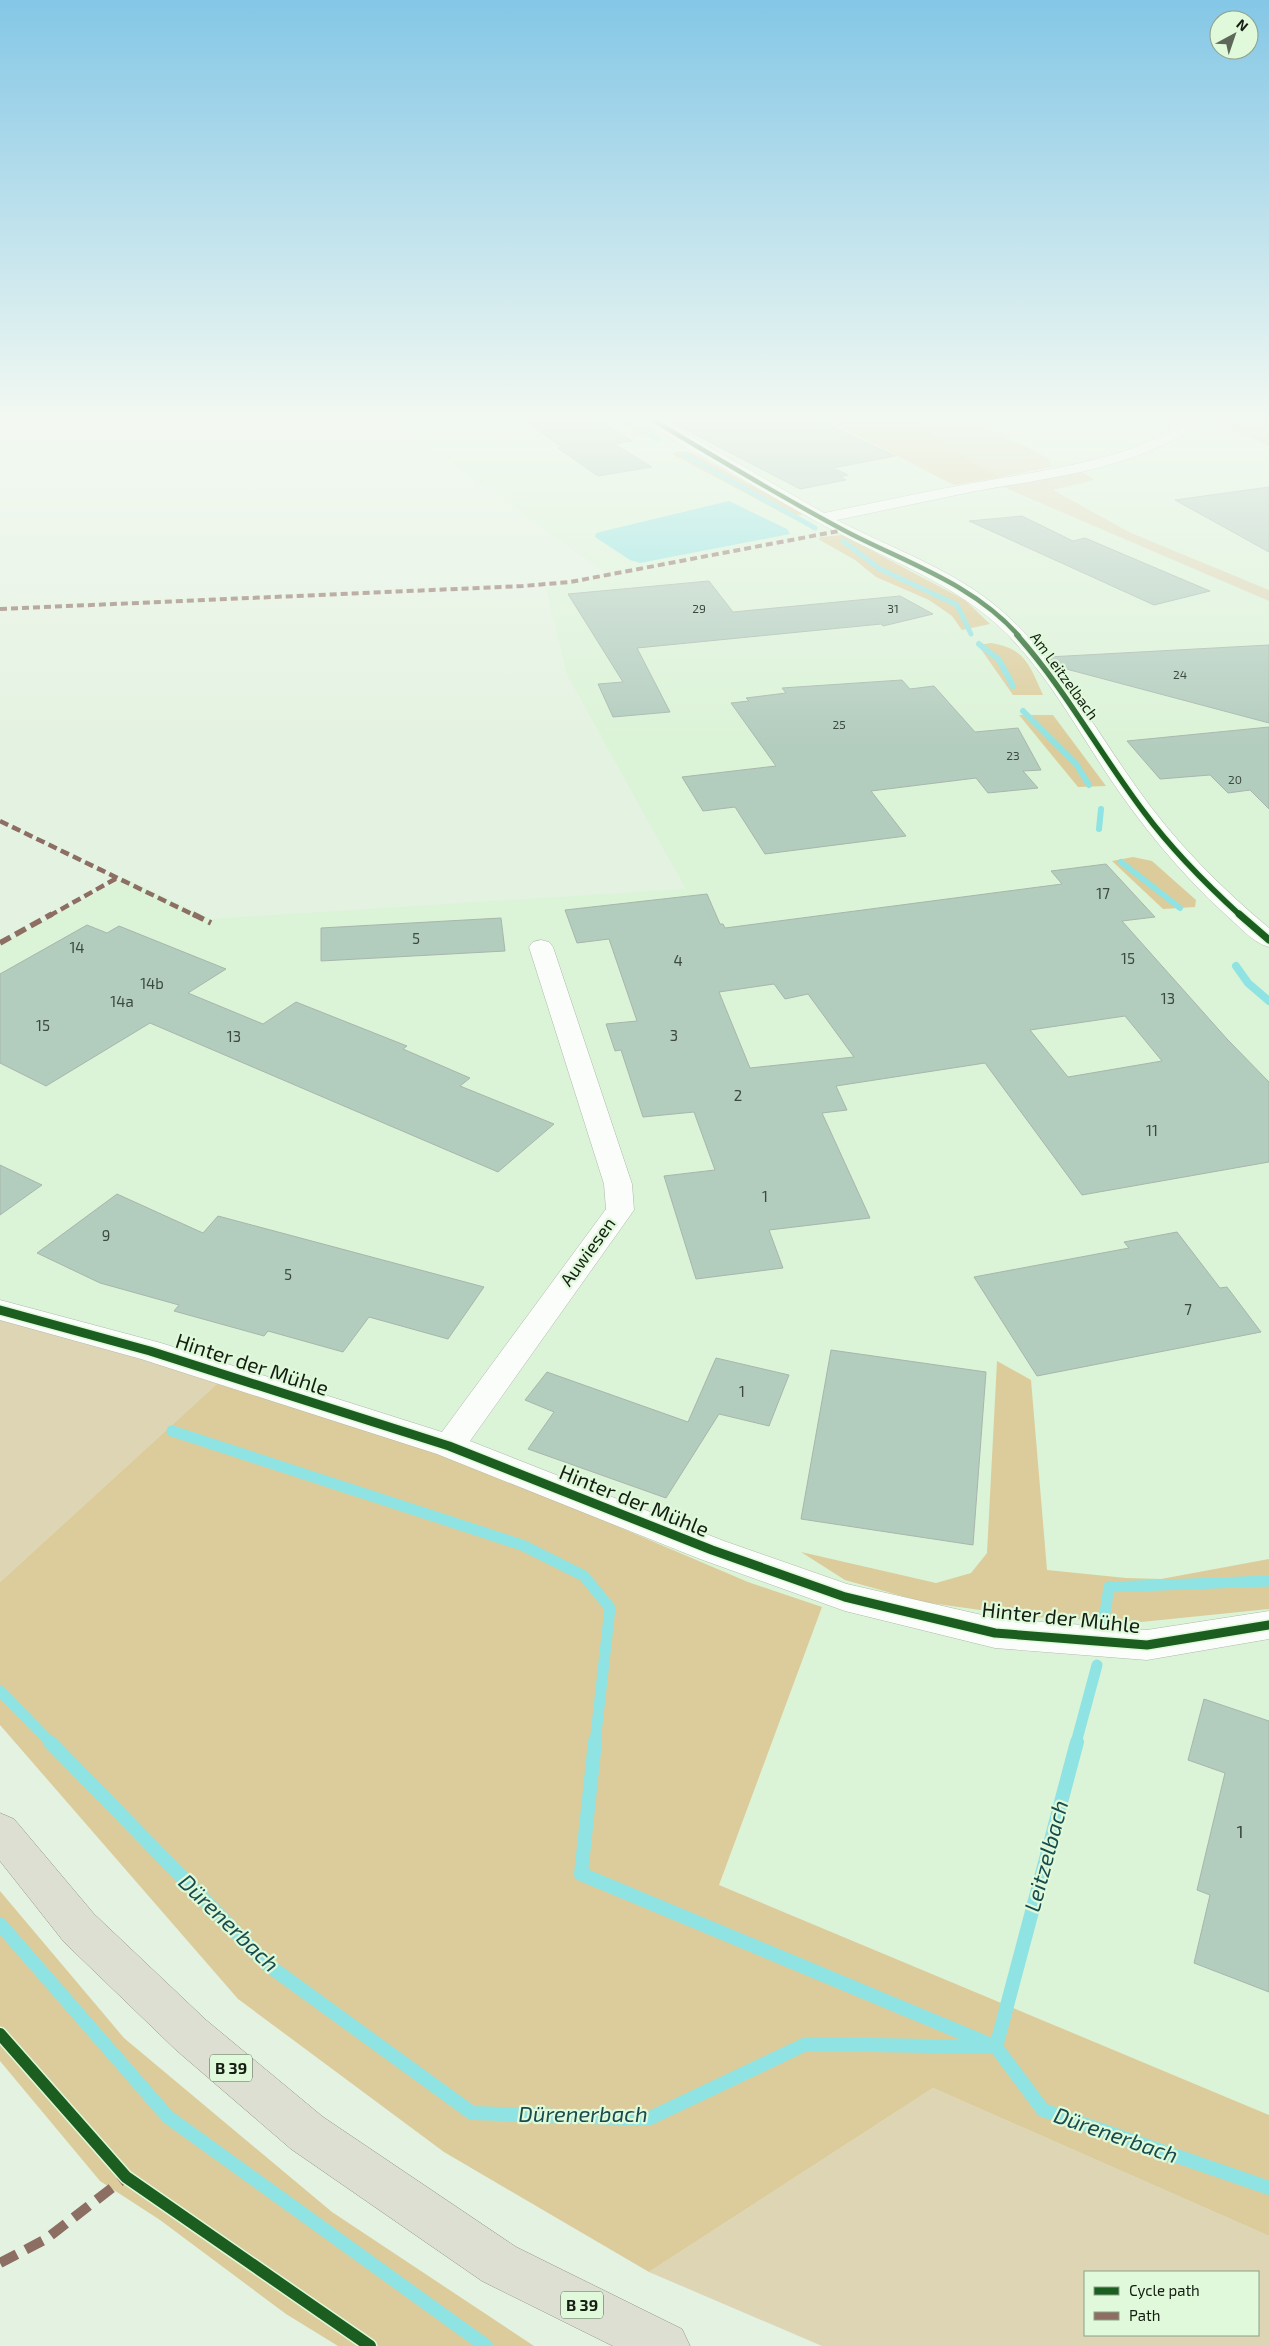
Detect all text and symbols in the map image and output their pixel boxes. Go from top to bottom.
north arrow [1209,10,1259,60]
text: N [1233,15,1252,34]
house number: 29 [692,601,706,615]
house number: 31 [887,601,899,615]
street label: Am Leitzelbach [1027,628,1103,723]
house number: 24 [1173,667,1187,681]
house number: 25 [832,717,846,731]
house number: 23 [1006,748,1020,762]
house number: 20 [1228,772,1242,786]
house number: 17 [1096,884,1110,902]
house number: 5 [412,929,420,947]
house number: 14 [69,938,85,956]
house number: 15 [1121,949,1135,967]
house number: 4 [673,951,683,969]
house number: 14b [140,974,164,992]
house number: 13 [1161,989,1175,1007]
house number: 14a [110,992,134,1010]
house number: 15 [36,1016,50,1034]
house number: 3 [670,1026,678,1044]
house number: 13 [227,1027,241,1045]
house number: 2 [734,1086,742,1104]
house number: 11 [1146,1121,1158,1139]
house number: 1 [762,1187,768,1205]
street label: Auwiesen [555,1213,620,1290]
house number: 9 [102,1226,110,1244]
house number: 5 [284,1265,292,1283]
house number: 7 [1184,1300,1192,1318]
street label: Hinter der Mühle [173,1327,332,1400]
house number: 1 [739,1382,745,1400]
street label: Hinter der Mühle [556,1458,713,1541]
street label: Hinter der Mühle [981,1596,1142,1637]
water label: Leitzelbach [1018,1797,1072,1914]
house number: 1 [1236,1820,1244,1842]
water label: Dürenerbach [174,1868,285,1977]
road number: B 39 [210,2054,252,2082]
water label: Dürenerbach [518,2100,648,2126]
water label: Dürenerbach [1051,2101,1182,2167]
legend [1084,2271,1259,2336]
text: Cycle path [1129,2281,1200,2299]
road number: B 39 [561,2292,603,2318]
text: Path [1129,2306,1160,2324]

